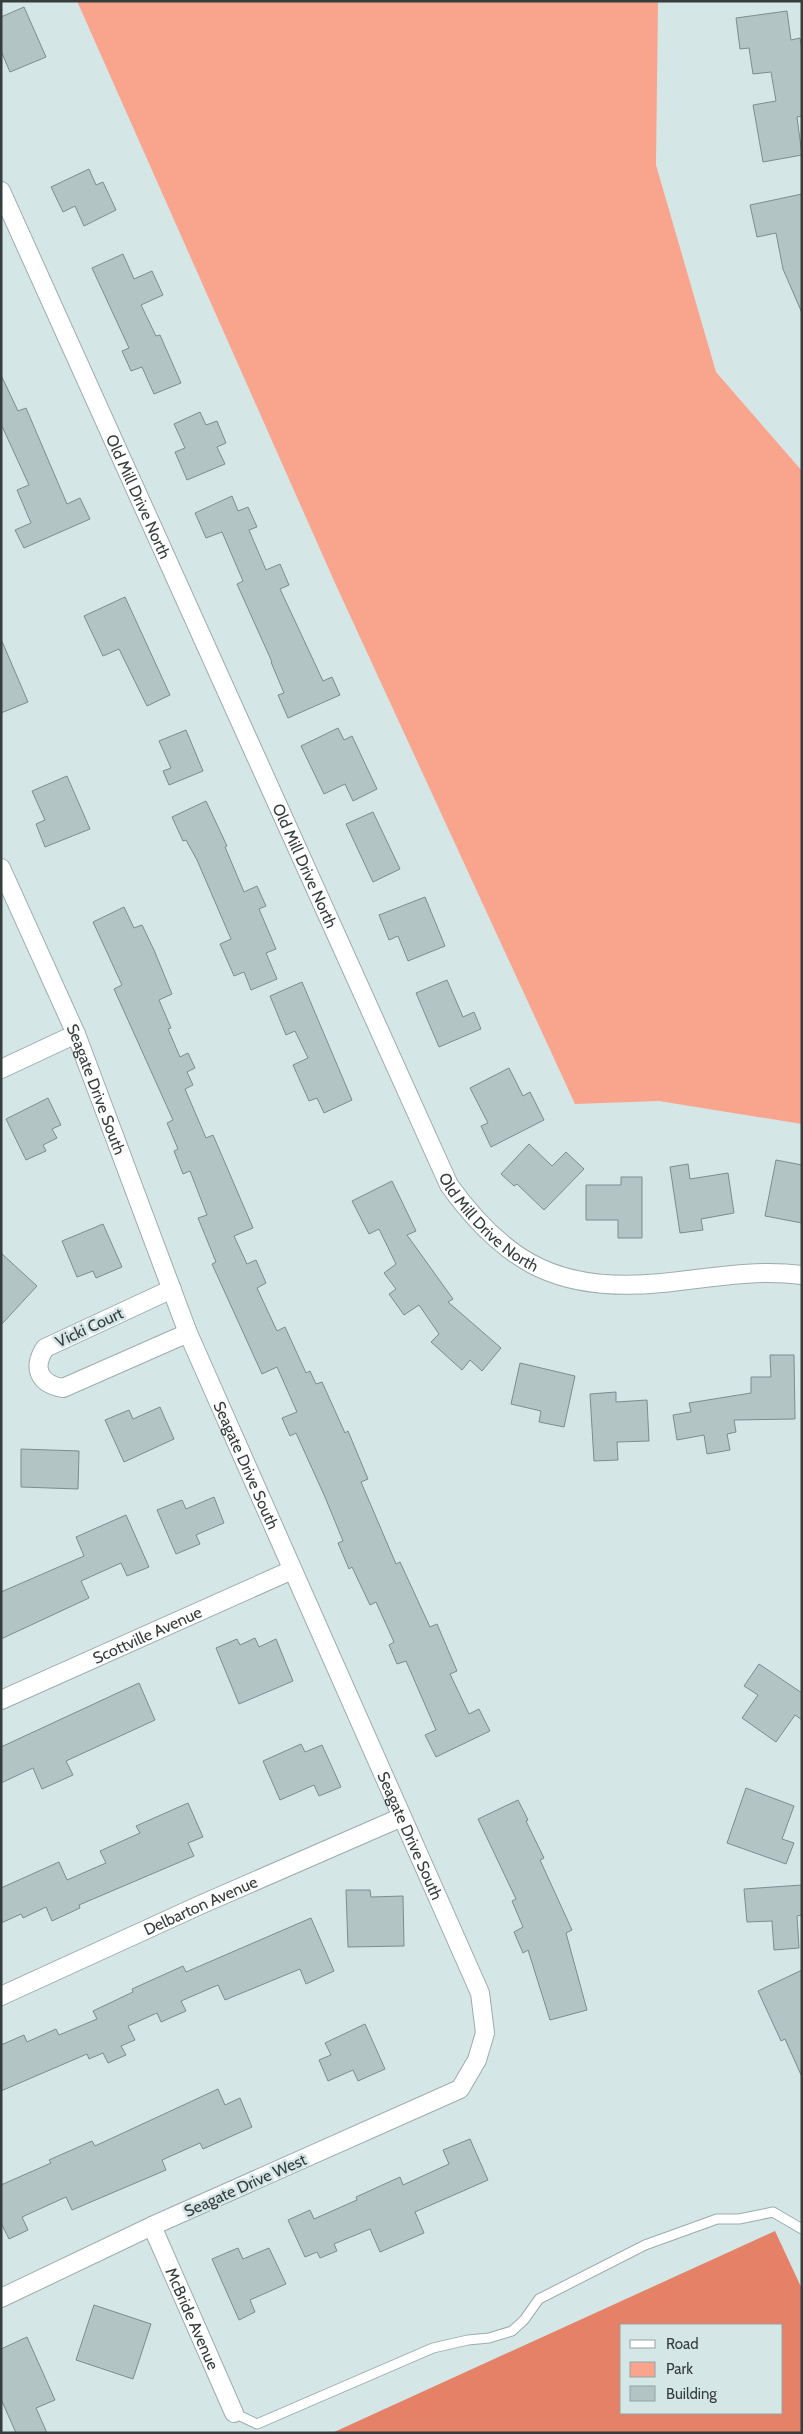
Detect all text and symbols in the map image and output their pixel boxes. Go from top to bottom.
street label: Old Mill Drive North [102,431,174,562]
street label: Old Mill Drive North [268,801,341,931]
street label: Seagate Drive South [63,1021,129,1157]
street label: Old Mill Drive North [435,1170,542,1276]
street label: Vicki Court [52,1303,127,1351]
street label: Seagate Drive South [209,1398,283,1532]
street label: Scottville Avenue [90,1603,205,1668]
street label: Seagate Drive South [373,1769,447,1903]
street label: Delbarton Avenue [141,1872,260,1940]
street label: Seagate Drive West [181,2150,310,2221]
street label: McBride Avenue [161,2265,223,2373]
legend [620,2324,783,2414]
text: Road [666,2335,699,2353]
text: Park [666,2360,693,2378]
text: Building [666,2385,717,2403]

